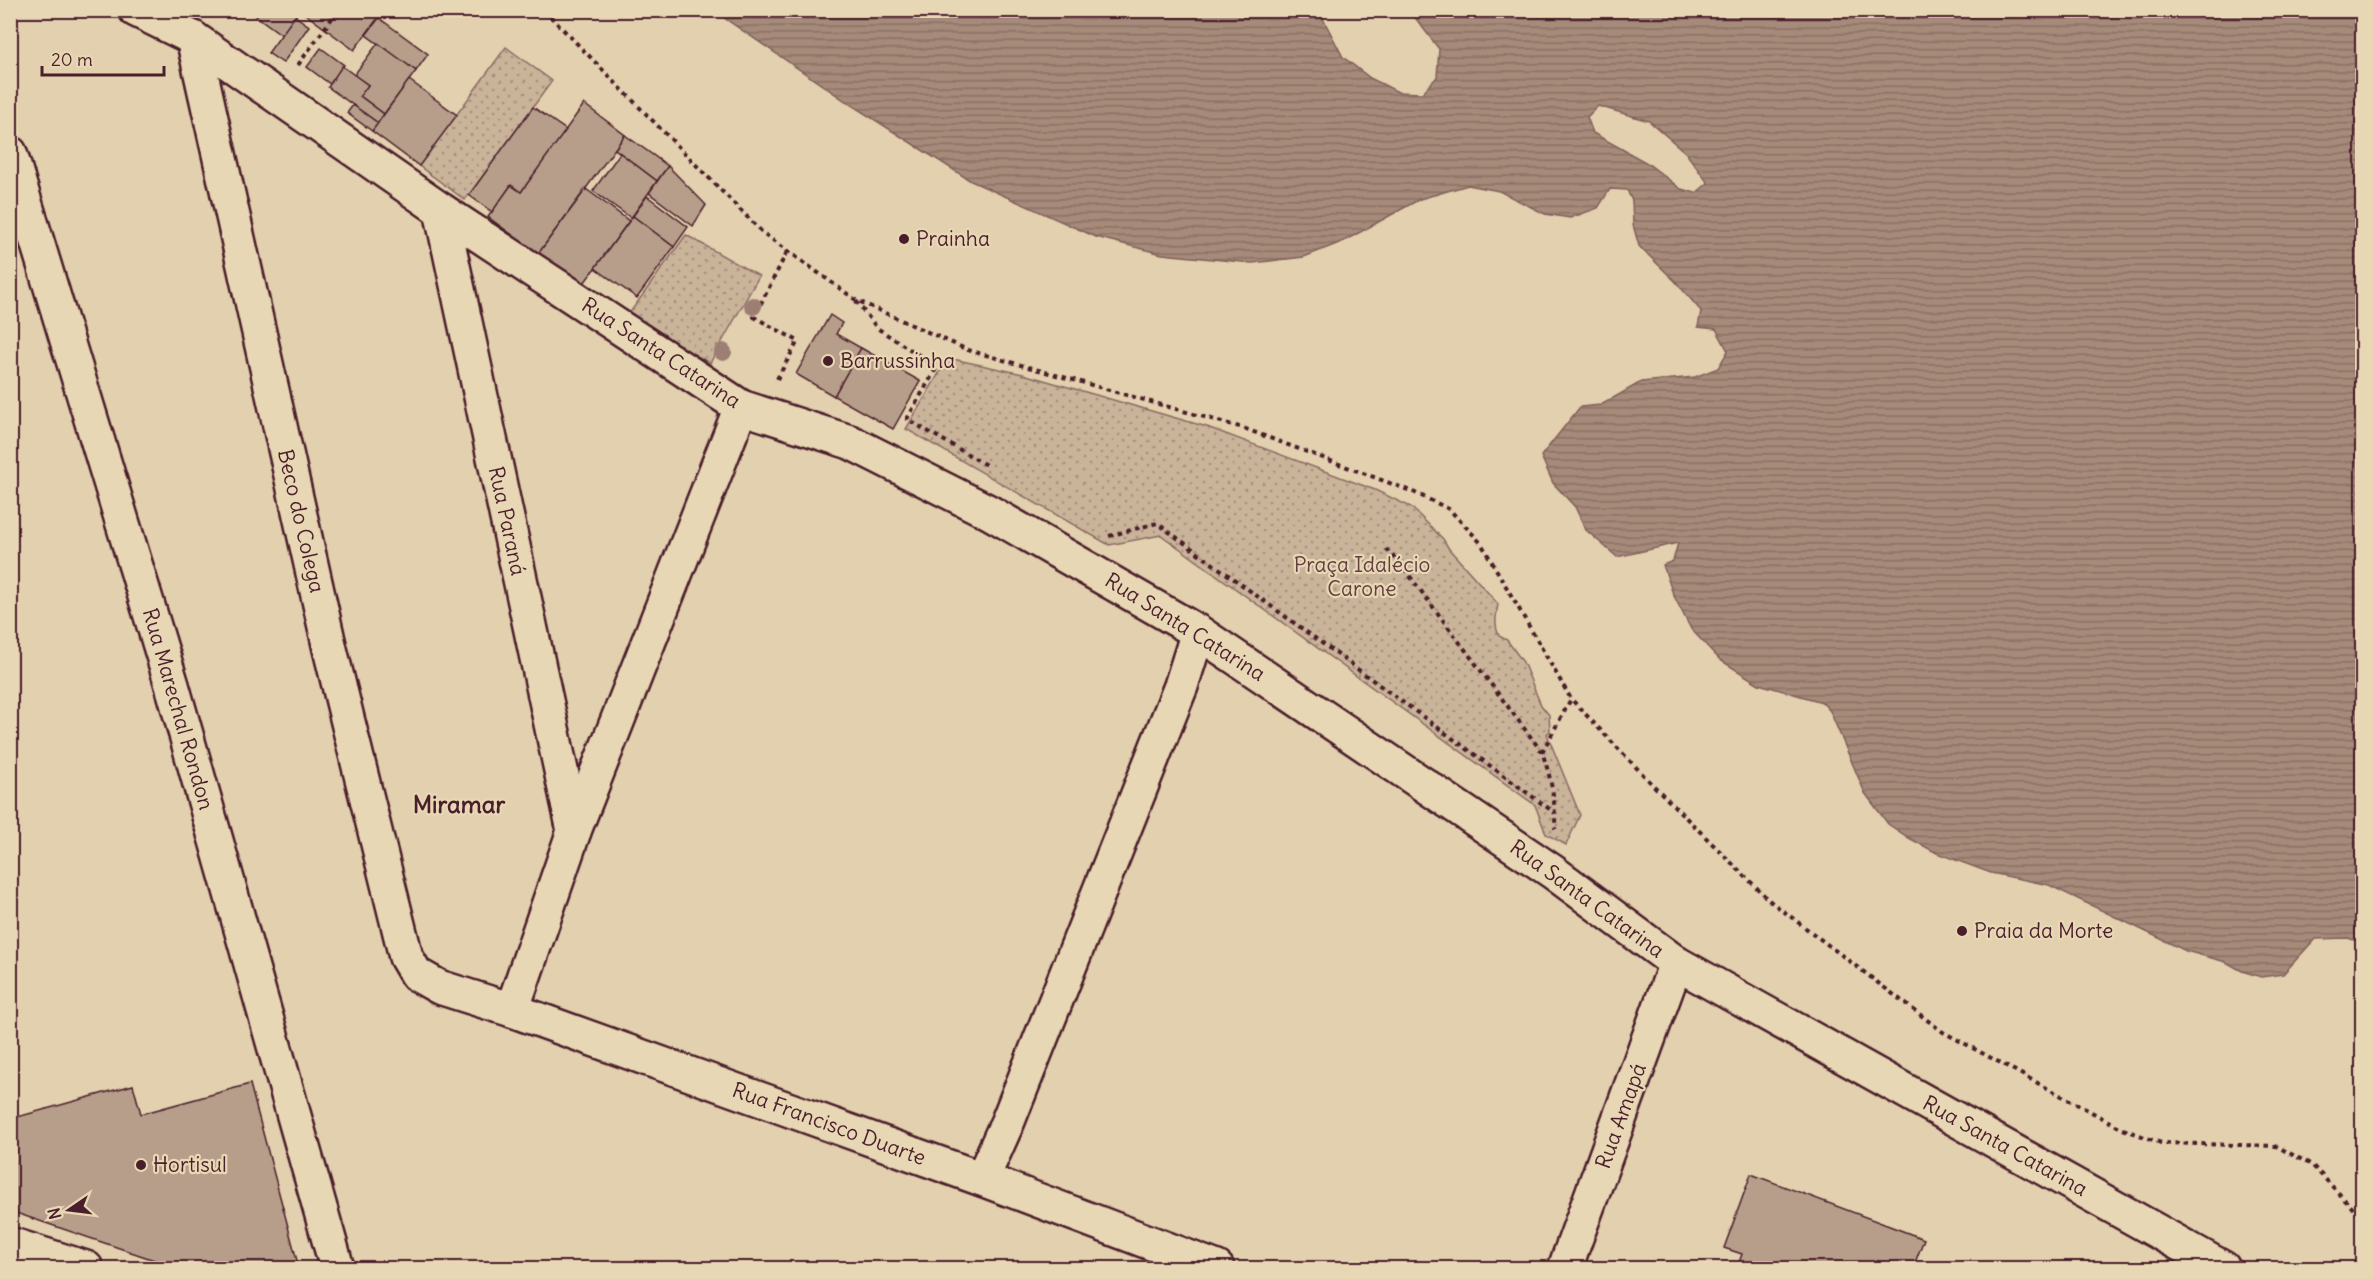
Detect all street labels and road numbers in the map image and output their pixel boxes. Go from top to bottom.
street label: Rua Santa Catarina [577,291,746,414]
street label: Beco do Colega [272,446,331,595]
street label: Rua Paraná [483,464,532,578]
street label: Rua Santa Catarina [1100,566,1271,687]
street label: Rua Marechal Rondon [137,605,220,813]
street label: Rua Santa Catarina [1505,834,1670,964]
street label: Rua Amapá [1589,1059,1652,1172]
street label: Rua Francisco Duarte [729,1076,930,1171]
street label: Rua Santa Catarina [1918,1089,2092,1202]

